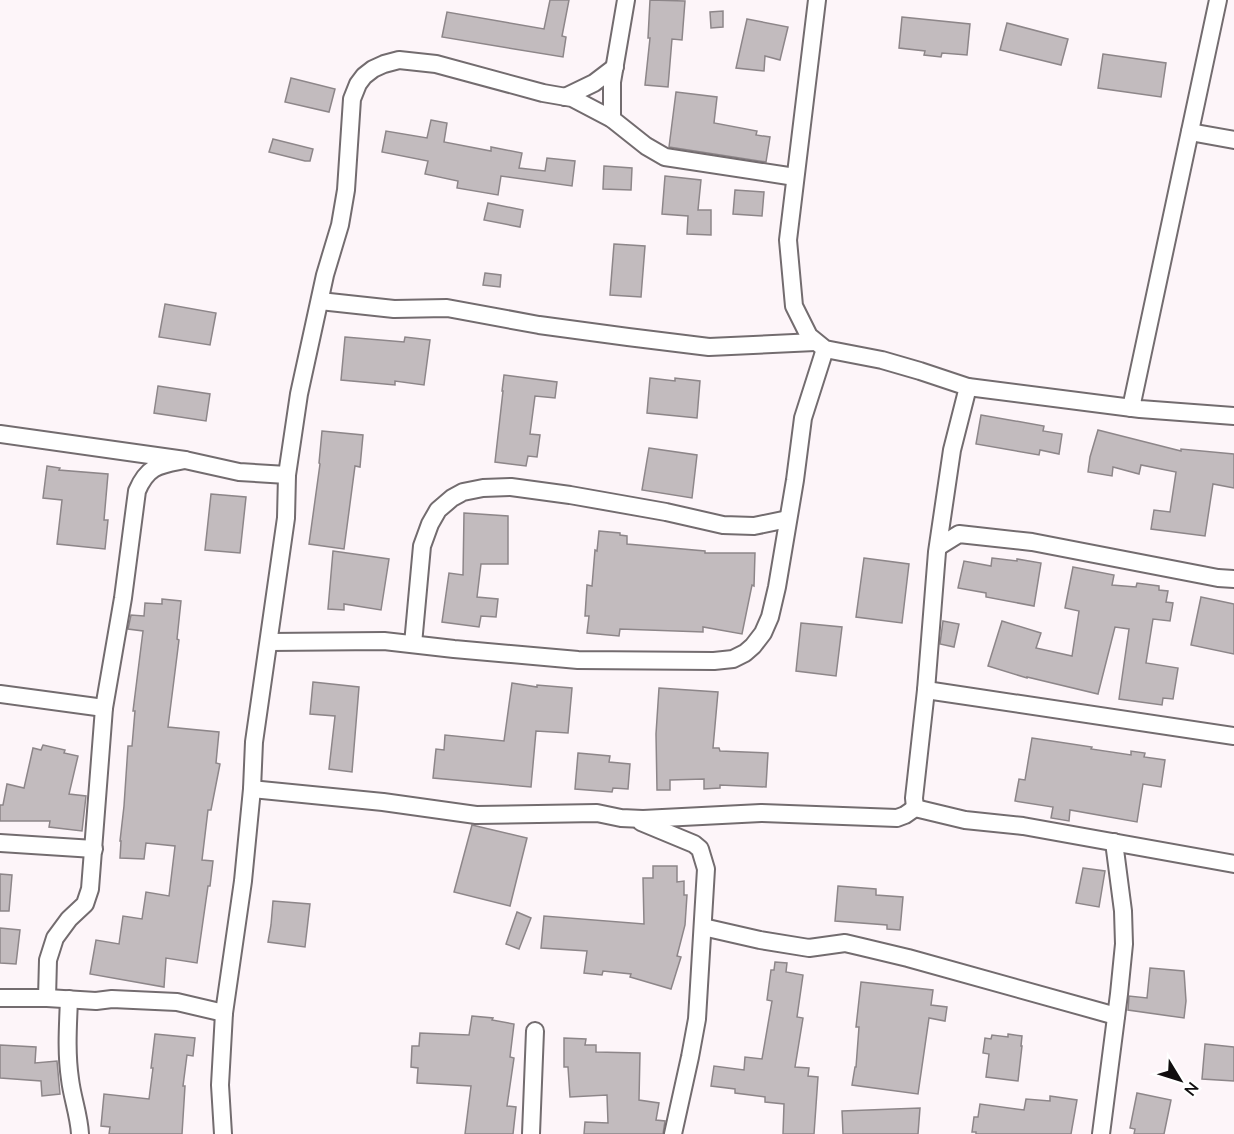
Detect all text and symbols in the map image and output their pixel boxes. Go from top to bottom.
north arrow [1150,1050,1210,1110]
text: N [1179,1077,1203,1100]

